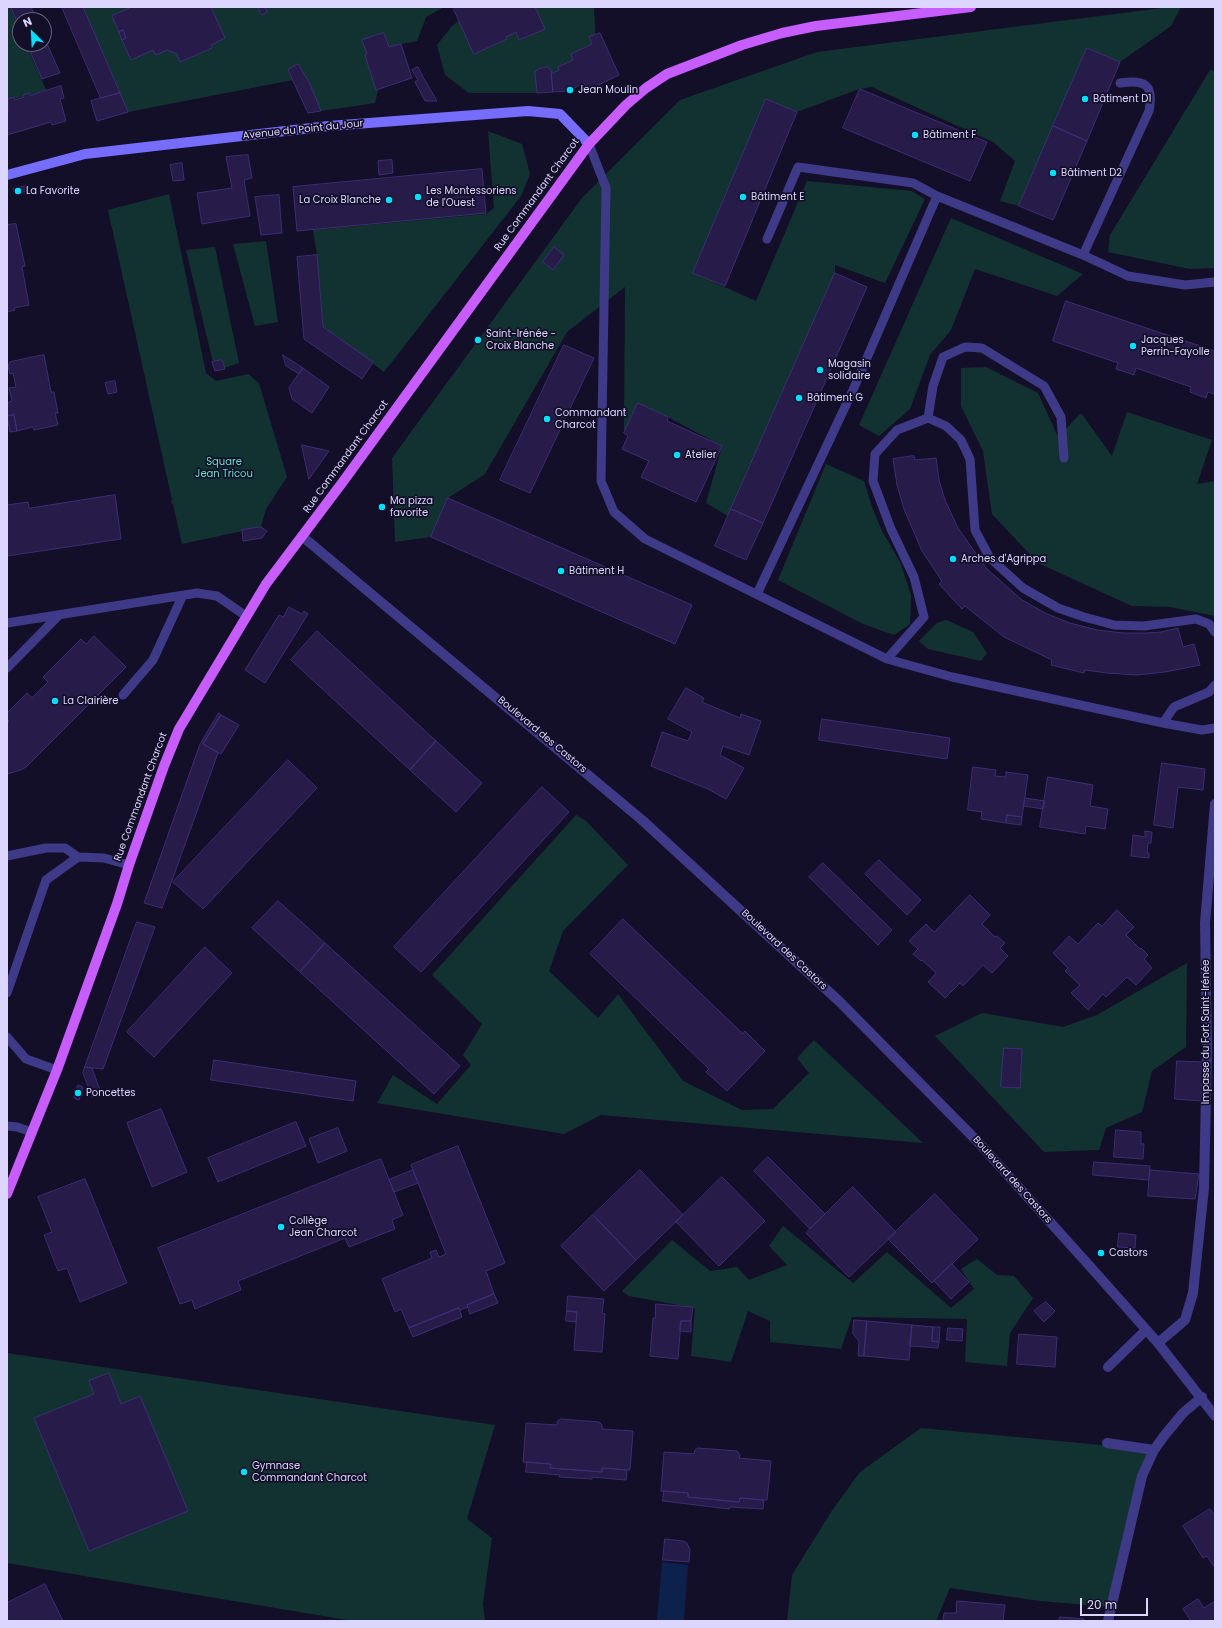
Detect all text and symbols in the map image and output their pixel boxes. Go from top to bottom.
north arrow [12,12,52,52]
text: N [20,13,35,31]
place label: Jean Moulin [578,84,638,96]
marker: Jean Moulin [565,85,575,95]
place label: Bâtiment D1 [1093,93,1151,105]
marker: Bâtiment D1 [1080,94,1090,104]
street label: Avenue du Point du Jour [242,118,364,142]
place label: Bâtiment F [923,129,976,141]
marker: Bâtiment F [910,130,920,140]
street label: Rue Commandant Charcot [492,136,582,254]
place label: Bâtiment D2 [1061,167,1122,179]
marker: Bâtiment D2 [1048,168,1058,178]
place label: La Favorite [26,185,80,197]
place label: Les Montessoriens de l'Ouest [426,185,517,208]
marker: La Favorite [13,186,23,196]
place label: Bâtiment E [751,191,804,203]
marker: Les Montessoriens de l'Ouest [413,192,423,202]
marker: Bâtiment E [738,192,748,202]
place label: La Croix Blanche [299,194,381,206]
marker: La Croix Blanche [384,195,394,205]
place label: Saint-Irénée - Croix Blanche [486,328,556,352]
place label: Jacques Perrin-Fayolle [1141,334,1210,358]
marker: Saint-Irénée - Croix Blanche [473,335,483,345]
marker: Jacques Perrin-Fayolle [1128,341,1138,351]
place label: Magasin solidaire [828,358,871,382]
marker: Magasin solidaire [815,365,825,375]
place label: Bâtiment G [807,392,863,404]
marker: Bâtiment G [794,393,804,403]
street label: Rue Commandant Charcot [301,398,391,516]
place label: Commandant Charcot [555,407,626,430]
marker: Commandant Charcot [542,414,552,424]
place label: Atelier [685,449,716,461]
marker: Atelier [672,450,682,460]
park label: Square Jean Tricou [195,456,253,480]
place label: Ma pizza favorite [390,495,433,518]
marker: Ma pizza favorite [377,502,387,512]
place label: Arches d'Agrippa [961,553,1046,565]
marker: Arches d'Agrippa [948,554,958,564]
place label: Bâtiment H [569,565,624,577]
marker: Bâtiment H [556,566,566,576]
street label: Boulevard des Castors [495,694,589,776]
place label: La Clairière [63,695,118,707]
marker: La Clairière [50,696,60,706]
street label: Rue Commandant Charcot [112,731,170,863]
street label: Boulevard des Castors [739,907,829,993]
street label: Impasse du Fort Saint-Irénée [1200,960,1212,1104]
place label: Poncettes [86,1087,136,1099]
marker: Poncettes [73,1088,83,1098]
street label: Boulevard des Castors [970,1134,1054,1226]
place label: Collège Jean Charcot [289,1215,357,1238]
marker: Collège Jean Charcot [276,1222,286,1232]
place label: Castors [1109,1247,1148,1259]
marker: Castors [1096,1248,1106,1258]
place label: Gymnase Commandant Charcot [252,1460,367,1484]
marker: Gymnase Commandant Charcot [239,1467,249,1477]
scale bar [1082,1590,1150,1616]
text: 20 m [1087,1596,1117,1613]

